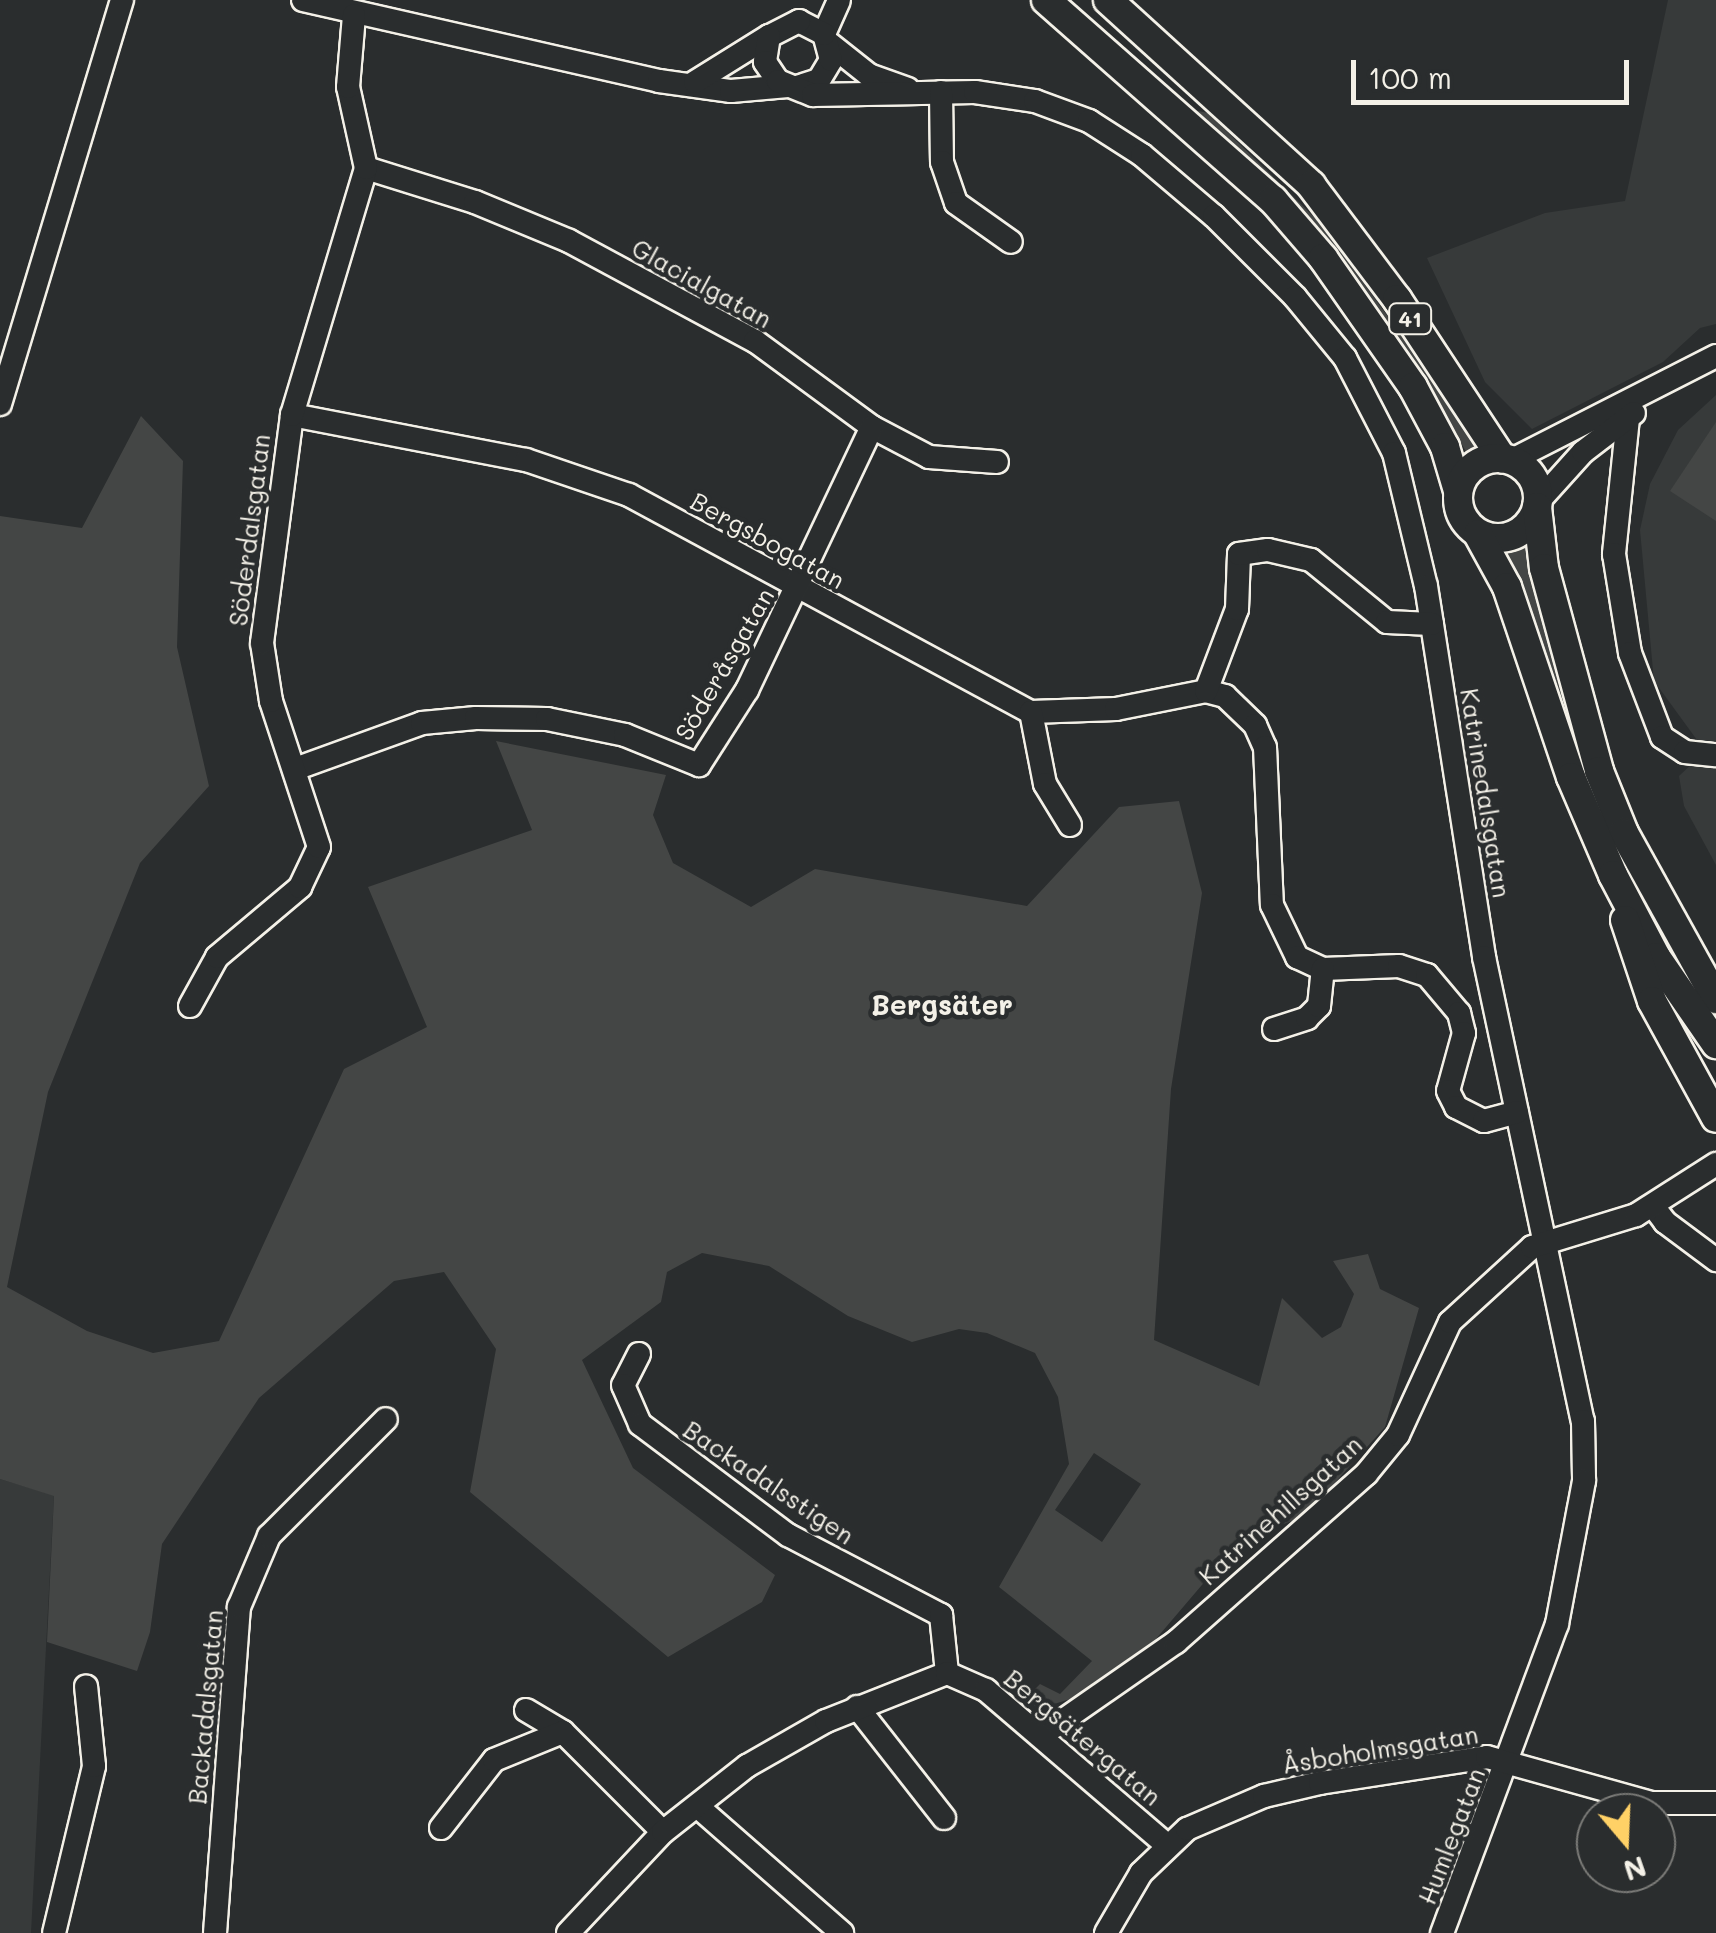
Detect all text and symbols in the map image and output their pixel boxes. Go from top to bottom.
scale bar [1356,40,1634,102]
text: 100 m [1368,57,1452,97]
street label: Glacialgatan [627,232,777,334]
road number: 41 [1388,302,1432,336]
street label: Söderdalsgatan [222,432,276,628]
street label: Bergsbogatan [686,485,850,595]
street label: Söderåsgatan [668,582,780,746]
street label: Katrinedalsgatan [1455,686,1517,900]
district label: Bergsäter [871,987,1013,1021]
street label: Backadalsstigen [678,1414,860,1550]
street label: Katrinehillsgatan [1193,1429,1367,1591]
street label: Backadalsgatan [182,1609,228,1805]
street label: Bergsätergatan [999,1663,1167,1811]
street label: Åsboholmsgatan [1280,1719,1480,1779]
street label: Humlegatan [1411,1764,1491,1908]
north arrow [1576,1793,1676,1893]
text: N [1619,1849,1651,1890]

